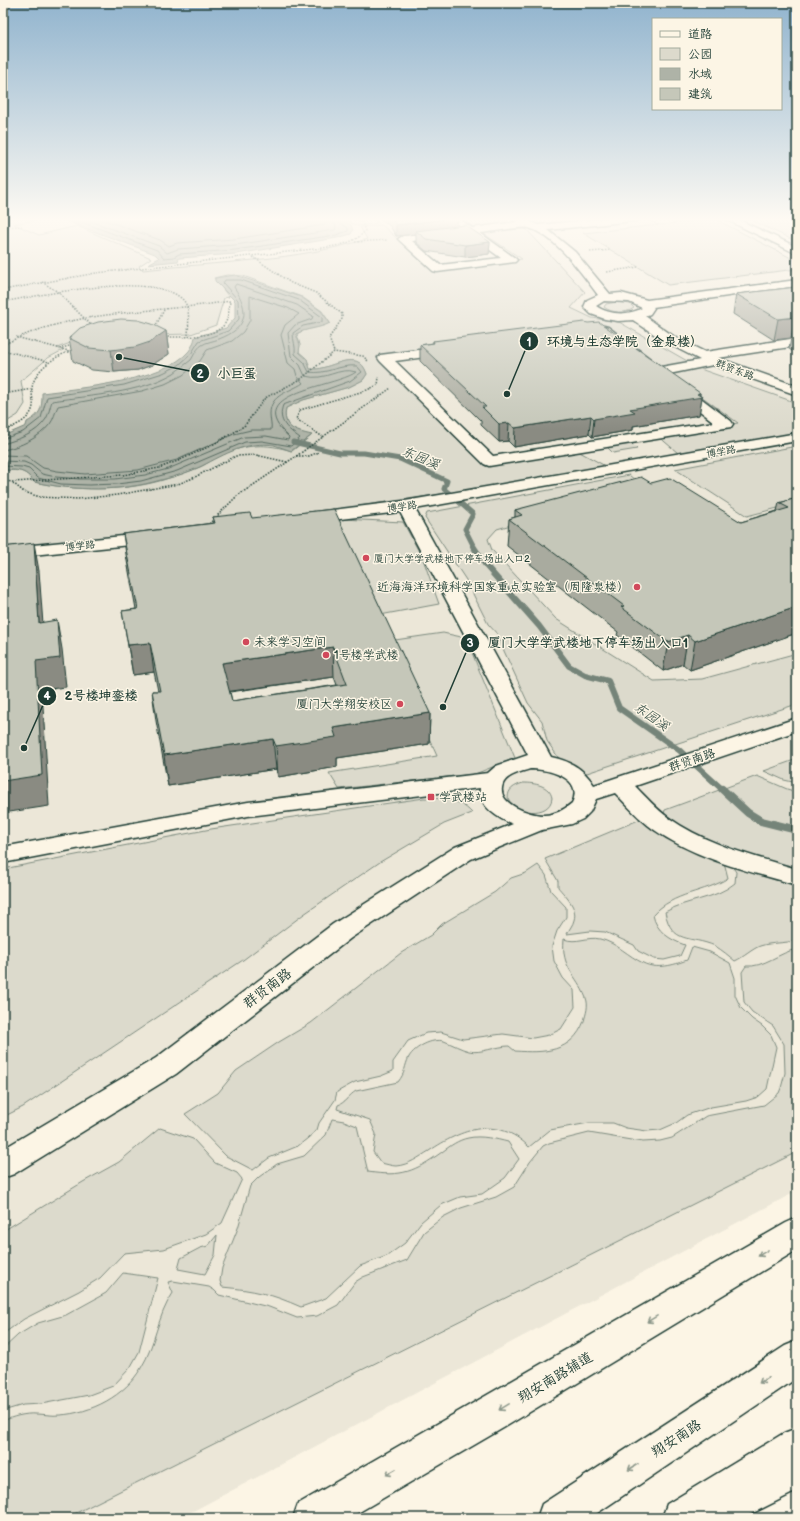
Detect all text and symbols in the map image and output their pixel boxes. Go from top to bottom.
legend [652,18,782,110]
text: 道路 [688,27,712,42]
text: 公园 [688,47,712,62]
text: 水域 [688,67,712,82]
text: 建筑 [688,87,712,102]
callout: 环境与生态学院（金泉楼） [519,329,711,354]
text: 环境与生态学院（金泉楼） [547,334,703,350]
text: 1 [526,335,532,350]
street label: 群贤东路 [714,357,755,383]
callout: 小巨蛋 [190,361,265,386]
text: 小巨蛋 [217,366,257,382]
text: 2 [196,367,204,382]
water label: 东园溪 [400,443,443,473]
street label: 博学路 [705,443,737,460]
street label: 博学路 [386,499,418,515]
street label: 博学路 [65,538,96,554]
marker: 厦门大学学武楼地下停车场出入口2 [361,553,371,563]
place label: 厦门大学学武楼地下停车场出入口2 [374,553,530,565]
place label: 近海海洋环境科学国家重点实验室（周隆泉楼） [377,580,629,595]
marker: 近海海洋环境科学国家重点实验室（周隆泉楼） [632,582,642,592]
callout: 厦门大学学武楼地下停车场出入口1 [460,630,697,655]
place label: 未来学习空间 [254,635,326,650]
text: 厦门大学学武楼地下停车场出入口1 [488,635,688,651]
text: 3 [466,636,474,651]
marker: 未来学习空间 [241,637,251,647]
place label: 1号楼学武楼 [334,648,399,663]
marker: 1号楼学武楼 [321,650,331,660]
callout: 2号楼坤銮楼 [37,683,145,708]
text: 2号楼坤銮楼 [65,688,137,704]
text: 4 [43,689,51,704]
place label: 厦门大学翔安校区 [296,697,392,712]
marker: 厦门大学翔安校区 [395,699,405,709]
water label: 东园溪 [631,699,673,735]
street label: 群贤南路 [667,746,717,775]
place label: 学武楼站 [439,790,487,805]
marker: 学武楼站 [426,792,436,802]
street label: 群贤南路 [240,965,295,1012]
one-way arrow [758,1249,769,1257]
one-way arrow [646,1316,658,1324]
street label: 翔安南路辅道 [515,1349,596,1406]
one-way arrow [759,1376,770,1384]
one-way arrow [498,1404,510,1412]
street label: 翔安南路 [648,1416,704,1461]
one-way arrow [628,1463,639,1471]
one-way arrow [385,1469,397,1477]

